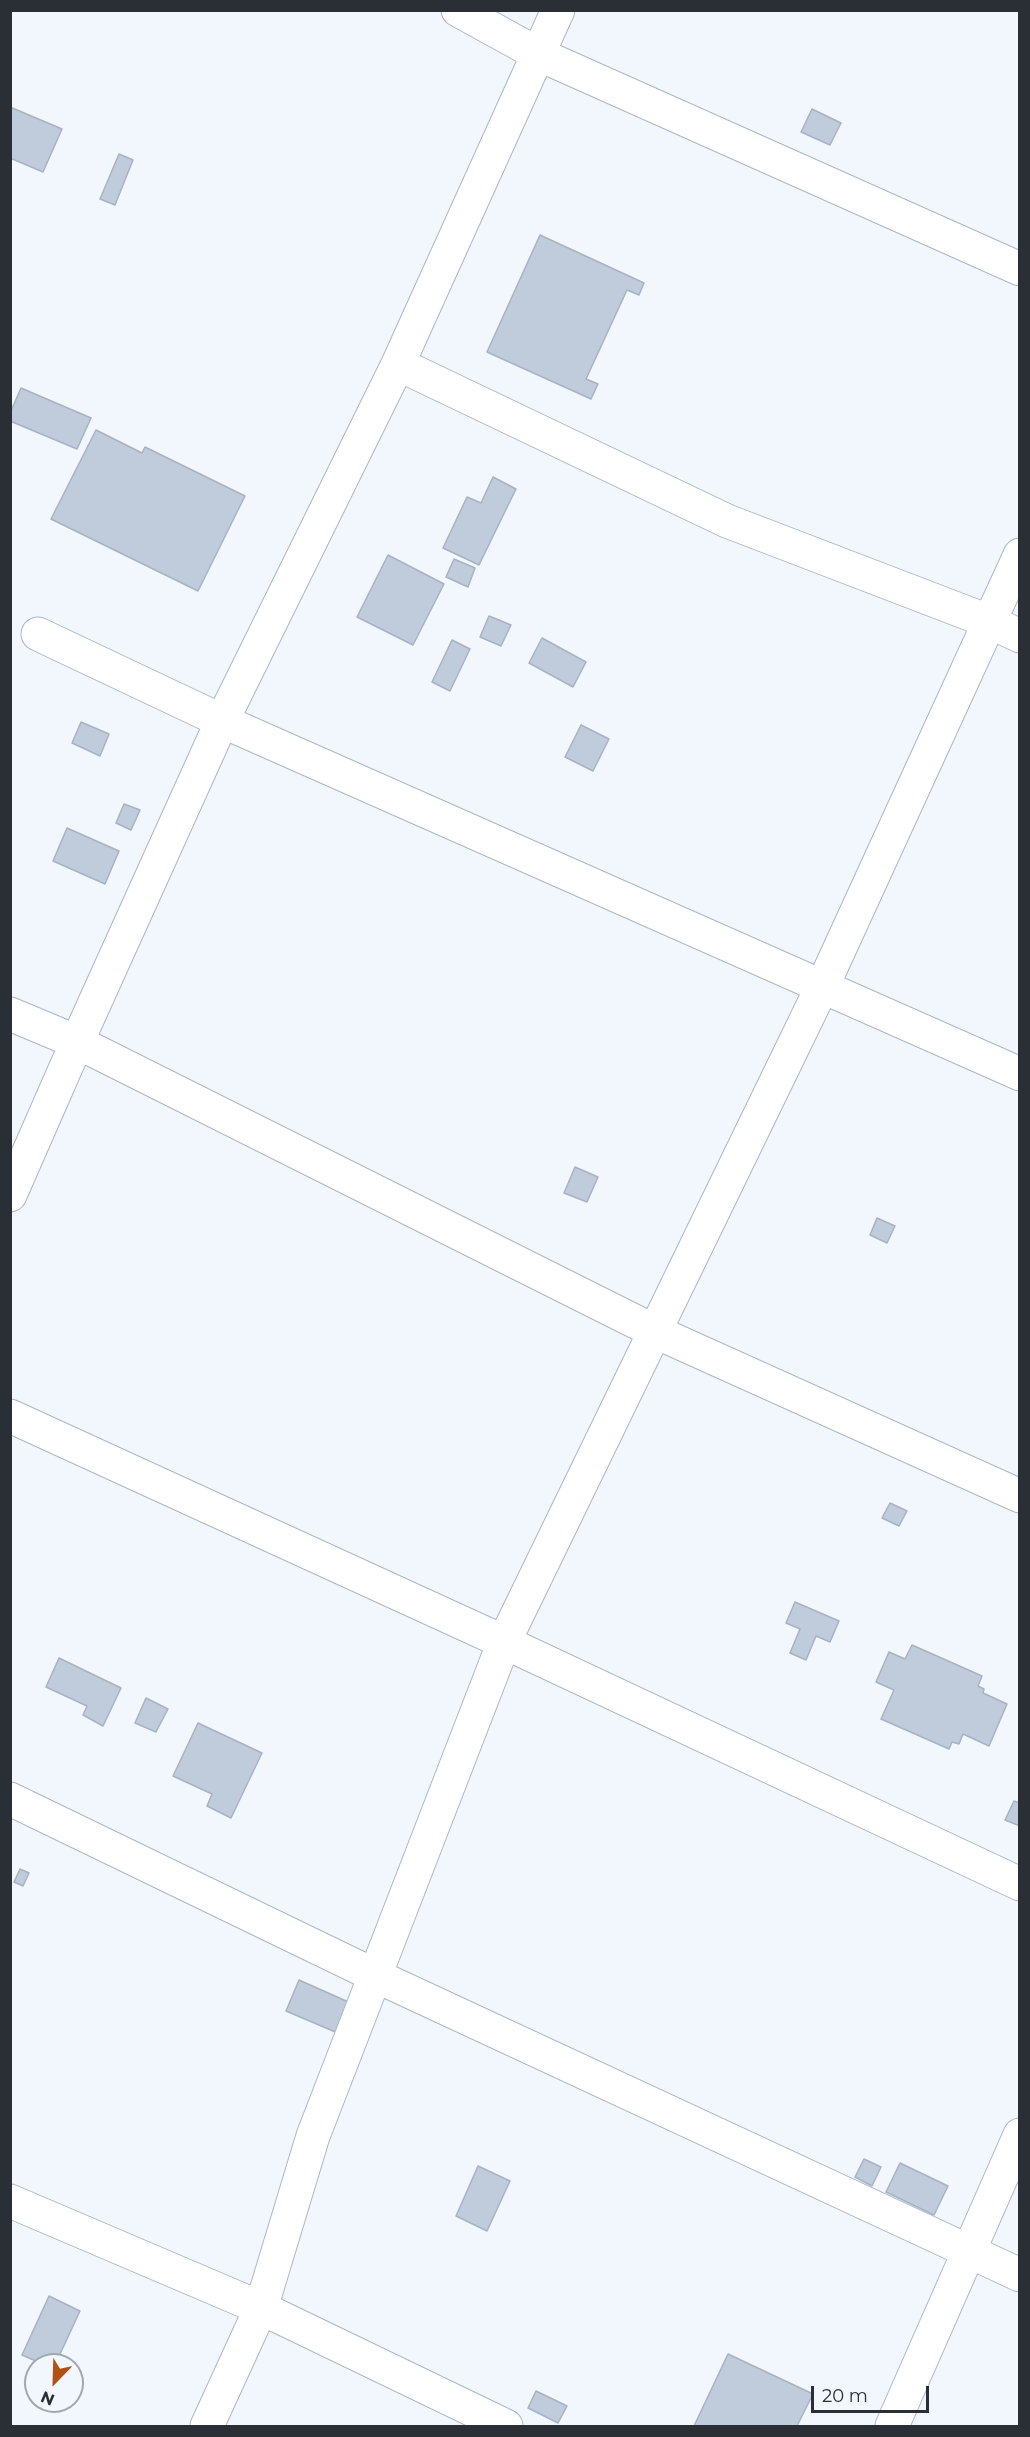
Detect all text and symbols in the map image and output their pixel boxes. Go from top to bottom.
north arrow [24,2353,84,2413]
scale bar [814,2374,932,2412]
text: 20 m [822,2385,868,2407]
text: N [38,2387,57,2409]

